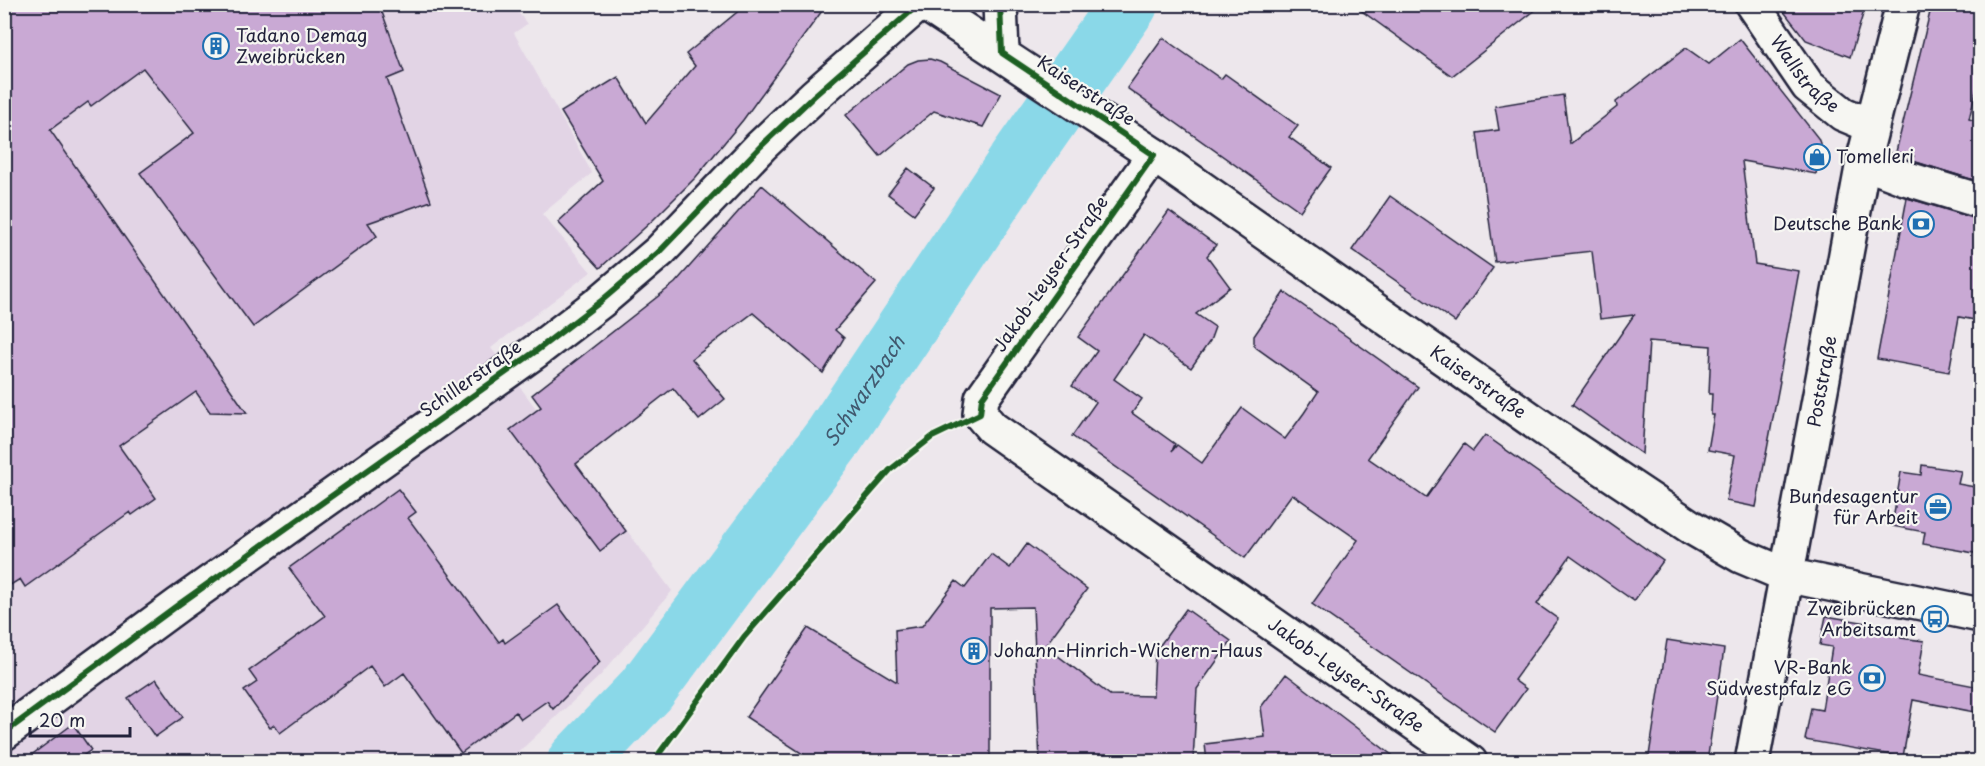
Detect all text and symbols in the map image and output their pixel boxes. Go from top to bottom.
place label: Tadano Demag Zweibrücken [236,21,367,69]
street label: Wallstraße [1765,29,1846,118]
building icon: Tadano Demag Zweibrücken [201,31,231,61]
street label: Kaiserstraße [1033,48,1141,132]
shop icon: Tomelleri [1802,142,1832,172]
place label: Tomelleri [1836,142,1914,169]
street label: Jakob-Leyser-Straße [986,190,1114,357]
place label: Deutsche Bank [1773,209,1902,236]
bank icon: Deutsche Bank [1906,209,1936,239]
water label: Schwarzbach [816,329,912,452]
street label: Schillerstraße [414,333,527,423]
street label: Poststraße [1799,333,1843,429]
street label: Kaiserstraße [1425,338,1532,424]
place label: Bundesagentur für Arbeit [1788,482,1919,530]
office icon: Bundesagentur für Arbeit [1923,492,1953,522]
place label: Zweibrücken Arbeitsamt [1806,594,1916,642]
bus stop icon: Zweibrücken Arbeitsamt [1920,604,1950,634]
street label: Jakob-Leyser-Straße [1263,610,1430,738]
building icon: Johann-Hinrich-Wichern-Haus [959,636,989,666]
place label: Johann-Hinrich-Wichern-Haus [994,636,1263,663]
place label: VR-Bank Südwestpfalz eG [1706,653,1852,701]
bank icon: VR-Bank Südwestpfalz eG [1857,663,1887,693]
scale bar [30,700,130,738]
text: 20 m [39,706,85,733]

